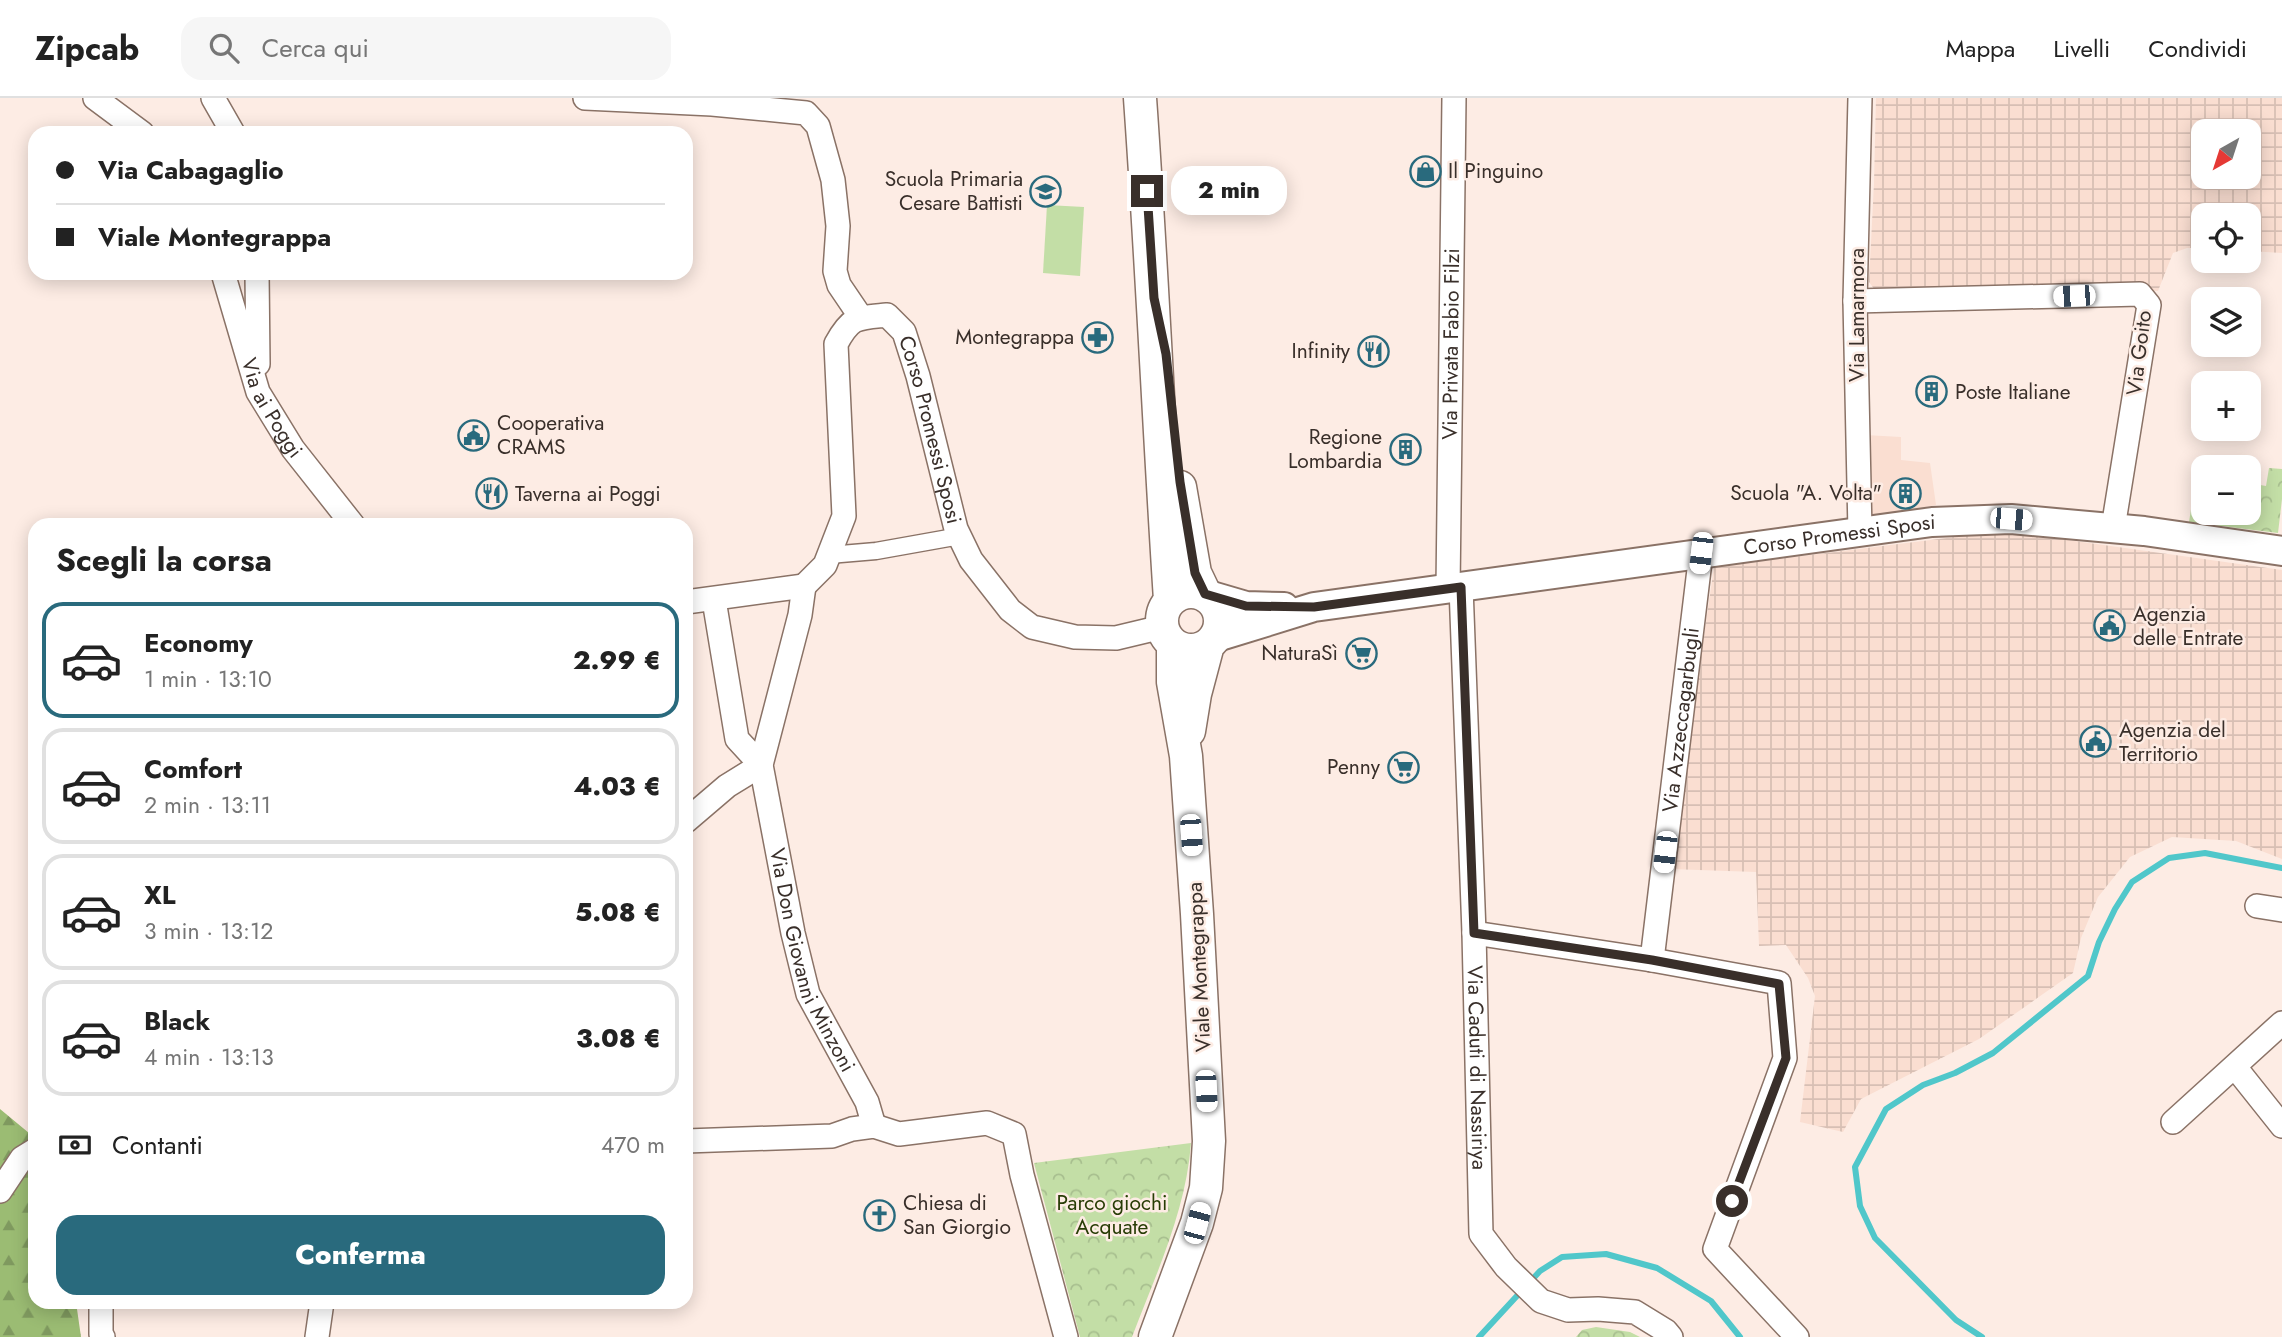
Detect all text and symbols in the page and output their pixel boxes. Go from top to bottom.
search box [181,17,671,80]
text: Zipcab [35,25,139,72]
icon: search [205,29,243,67]
text: Cerca qui [261,29,369,67]
text: Mappa [1945,31,2015,66]
text: Livelli [2053,31,2110,66]
text: Condividi [2148,31,2247,66]
north arrow [2191,119,2261,189]
map controls [2191,119,2261,525]
text: Via Cabagaglio [98,151,284,189]
shop icon: Il Pinguino [1408,154,1442,188]
place label: Il Pinguino [1448,156,1543,186]
place label: Scuola Primaria Cesare Battisti [885,164,1023,218]
callout: 2 min [1172,166,1287,216]
text: 2 min [1198,173,1260,207]
school or university icon: Scuola Primaria Cesare Battisti [1029,174,1063,208]
route end [1131,175,1163,207]
button: locate [2191,203,2261,273]
text: Viale Montegrappa [98,218,331,256]
street label: Via Privata Fabio Filzi [1435,248,1467,440]
street label: Via Lamarmora [1842,248,1872,382]
car [2053,285,2096,307]
button: layers [2191,287,2261,357]
street label: Via Goito [2119,309,2159,397]
pharmacy icon: Montegrappa [1080,320,1114,354]
place label: Montegrappa [955,322,1074,352]
street label: Corso Promessi Sposi [891,332,969,527]
restaurant icon: Infinity [1356,334,1390,368]
place label: Infinity [1292,336,1351,366]
street label: Via ai Poggi [234,354,310,464]
button: + [2191,371,2261,441]
building icon: Poste Italiane [1915,375,1949,409]
place label: Poste Italiane [1955,377,2071,407]
place label: Cooperativa CRAMS [497,408,604,462]
public building icon: Cooperativa CRAMS [457,418,491,452]
place label: Regione Lombardia [1288,422,1382,476]
building icon: Regione Lombardia [1388,432,1422,466]
button: − [2191,455,2261,525]
building icon: Scuola "A. Volta" [1888,476,1922,510]
restaurant icon: Taverna ai Poggi [475,477,509,511]
place label: Scuola "A. Volta" [1730,478,1882,508]
place label: Taverna ai Poggi [515,479,661,509]
street label: Corso Promessi Sposi [1742,507,1936,563]
car [1990,507,2033,531]
car [1689,531,1714,575]
text: Scegli la corsa [56,537,272,583]
place label: Agenzia delle Entrate [2133,599,2244,653]
public building icon: Agenzia delle Entrate [2093,609,2127,643]
text: Economy [144,624,253,662]
street label: Via Azzeccagarbugli [1655,626,1707,814]
icon: car [60,629,123,692]
supermarket icon: NaturaSì [1344,636,1378,670]
place label: NaturaSì [1261,638,1338,668]
text: 2.99 € [573,641,661,679]
text: 1 min · 13:10 [144,662,272,696]
place label: Agenzia del Territorio [2119,715,2226,769]
public building icon: Agenzia del Territorio [2079,725,2113,759]
text: Comfort [144,750,242,788]
supermarket icon: Penny [1386,750,1420,784]
place label: Penny [1327,752,1381,782]
icon: car [60,755,123,818]
text: 4.03 € [574,767,661,805]
text: 2 min · 13:11 [144,788,271,822]
car [1180,813,1203,857]
car [1653,830,1678,874]
street label: Via Don Giovanni Minzoni [762,846,863,1077]
text: XL [144,876,176,914]
icon: car [60,881,123,944]
street label: Viale Montegrappa [1180,881,1218,1053]
text: 5.08 € [575,893,661,931]
text: 3 min · 13:12 [144,914,273,948]
street label: Via Caduti di Nassiriya [1460,965,1495,1170]
text: Black [144,1002,210,1040]
icon: car [60,1007,123,1070]
text: 3.08 € [576,1019,661,1057]
text: 4 min · 13:13 [144,1040,274,1074]
car [1195,1069,1218,1113]
icon: cash [56,1126,94,1164]
text: Contanti [112,1126,203,1164]
text: 470 m [601,1128,665,1162]
route start [1716,1185,1748,1217]
place label: Chiesa di San Giorgio [903,1188,1011,1242]
park label: Parco giochi Acquate [1056,1188,1168,1242]
church icon: Chiesa di San Giorgio [863,1198,897,1232]
car [1182,1200,1213,1246]
button: Conferma [56,1215,665,1295]

